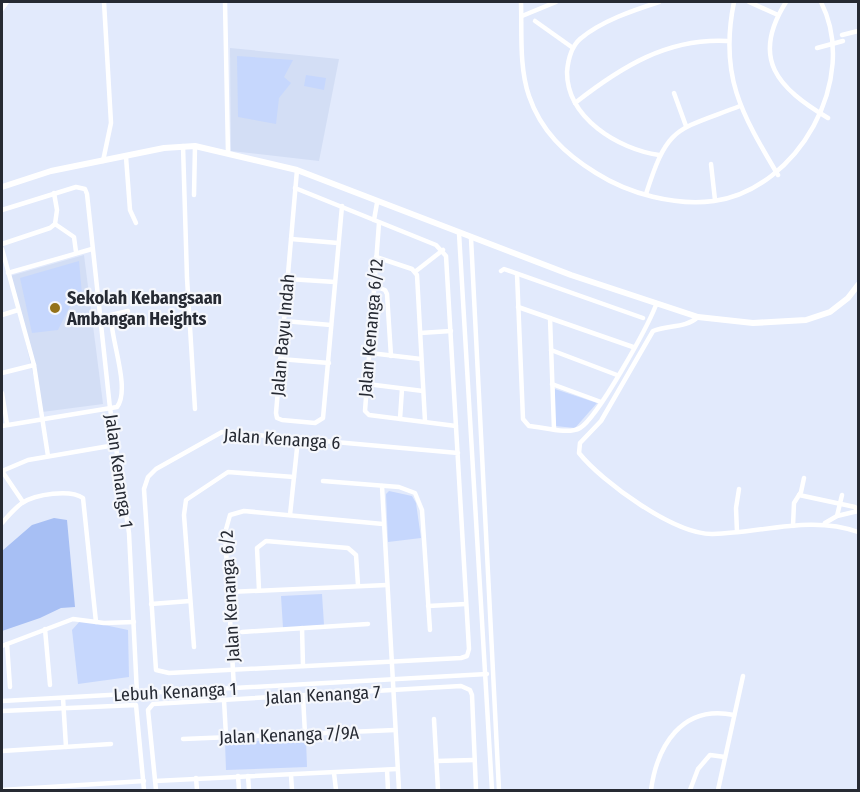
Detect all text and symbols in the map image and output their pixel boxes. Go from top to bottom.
street label: Jalan Kenanga 6/12 [354,258,388,398]
street label: Jalan Bayu Indah [267,273,299,397]
place label: Sekolah Kebangsaan Ambangan Heights [66,287,222,330]
marker: Sekolah Kebangsaan Ambangan Heights [48,301,62,315]
street label: Jalan Kenanga 1 [100,413,138,529]
street label: Jalan Kenanga 6 [223,424,341,454]
street label: Jalan Kenanga 6/2 [216,529,244,663]
street label: Lebuh Kenanga 1 [113,678,237,706]
street label: Jalan Kenanga 7 [265,681,381,709]
street label: Jalan Kenanga 7/9A [219,722,360,748]

